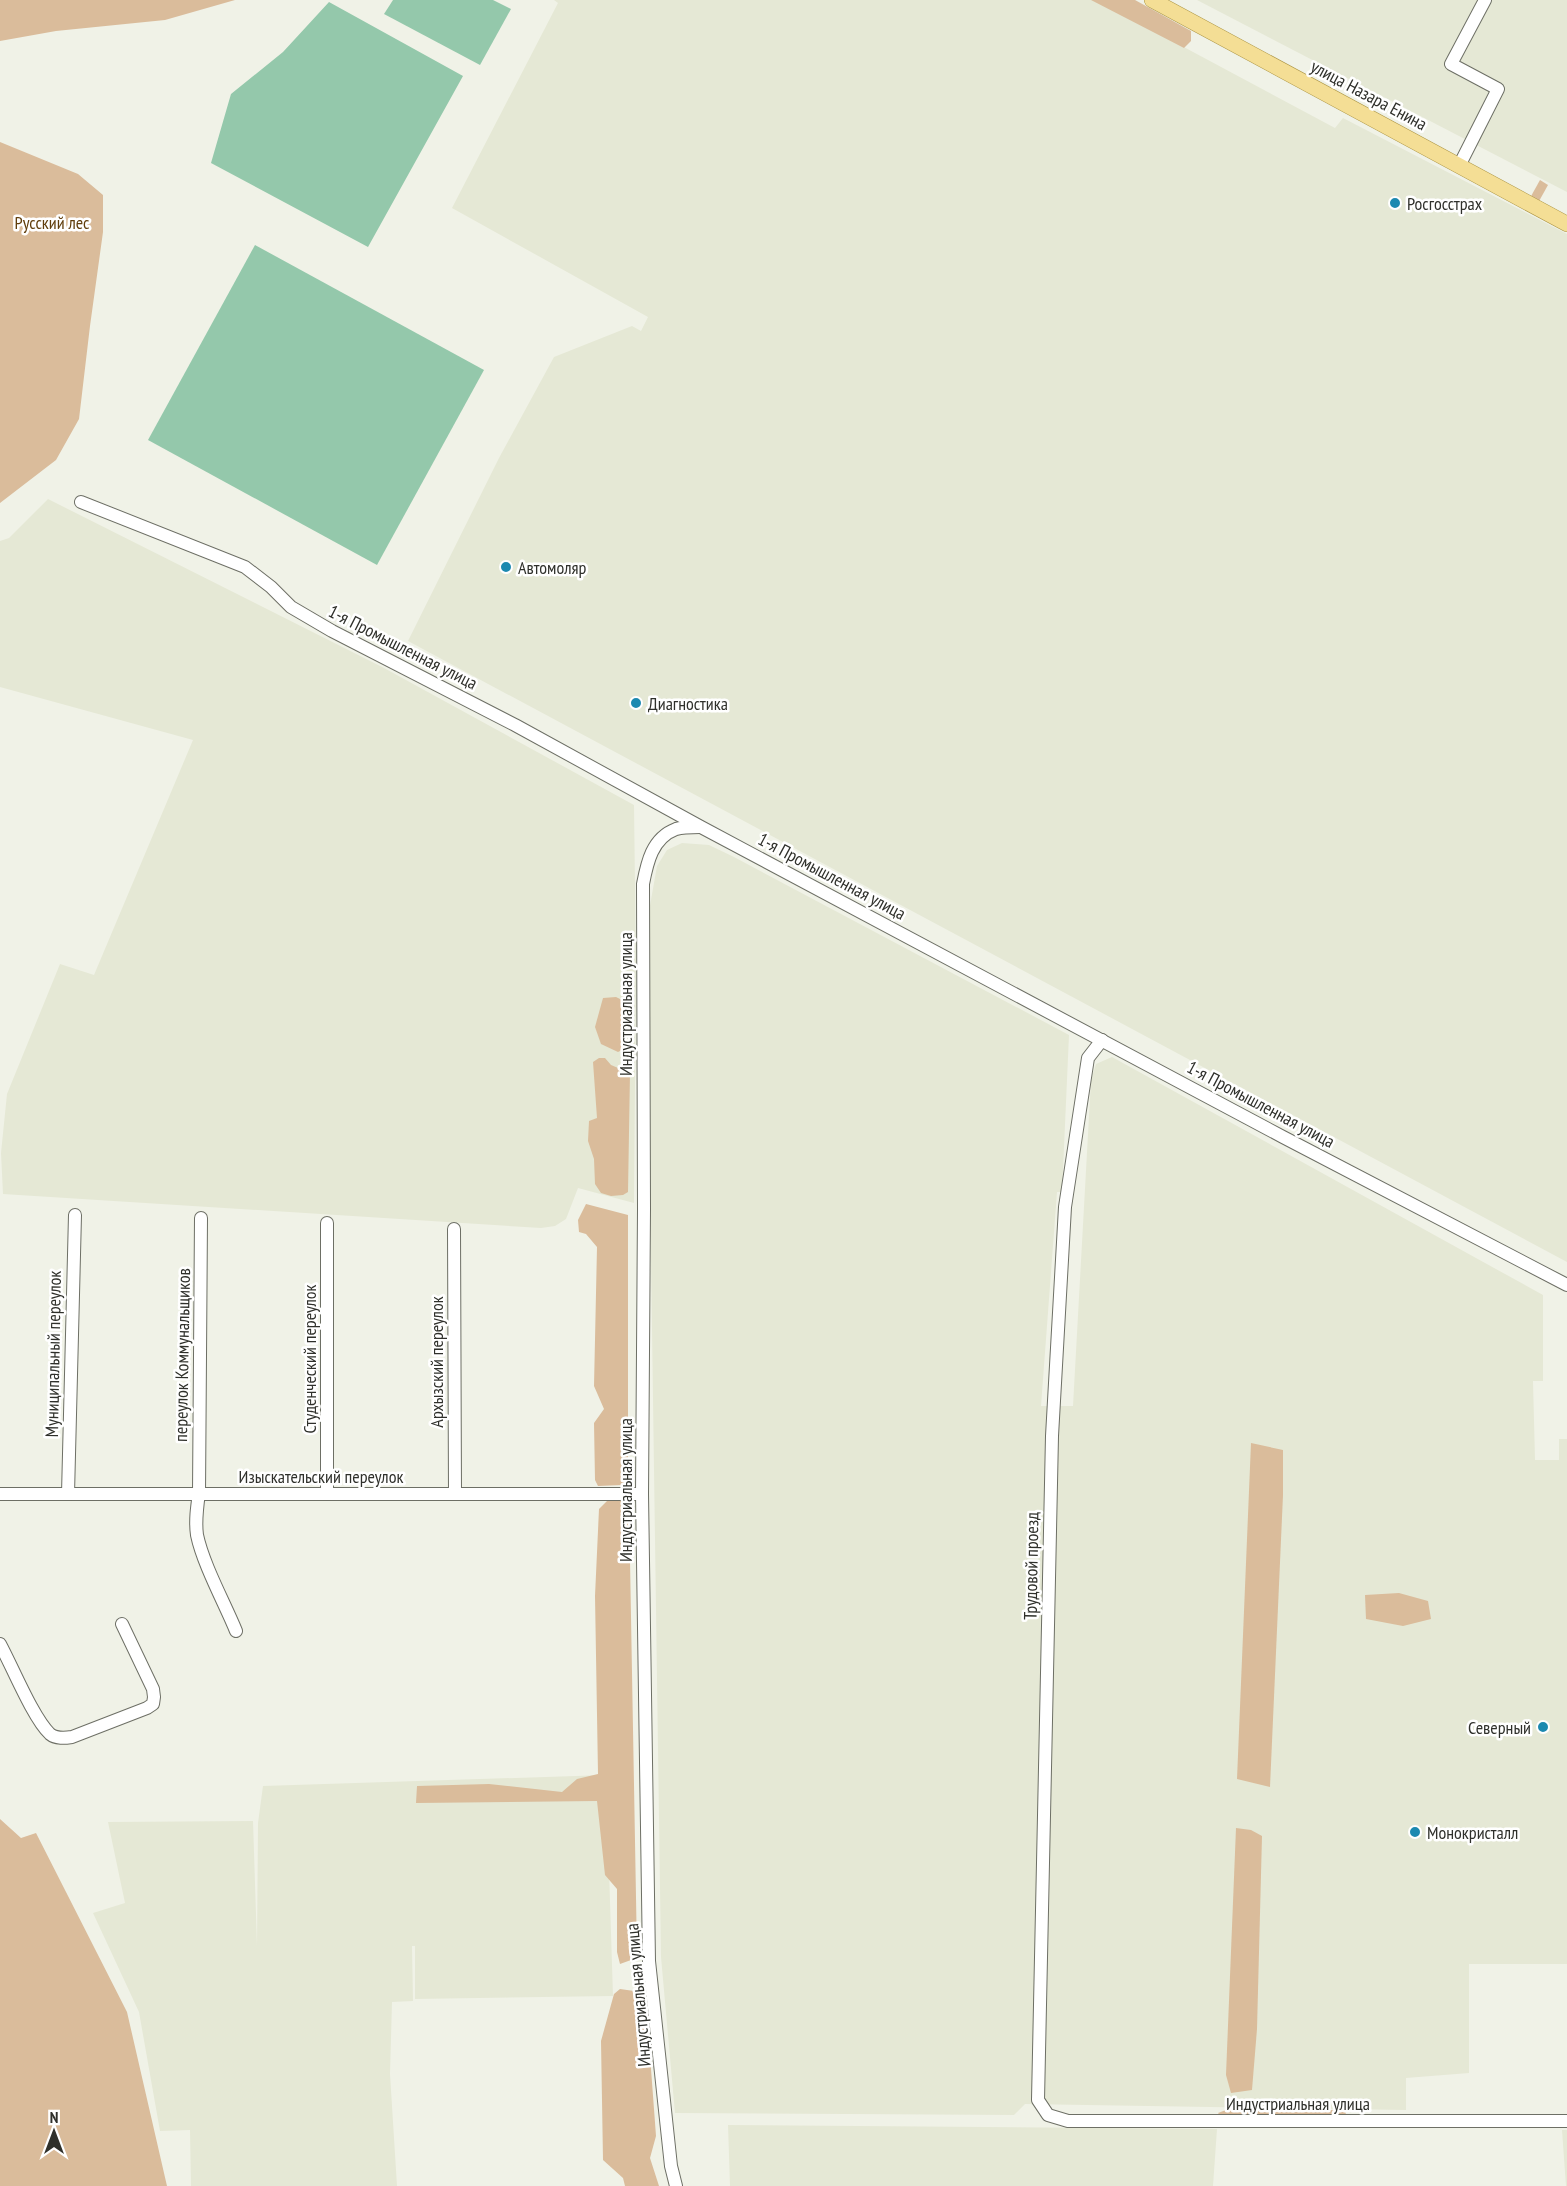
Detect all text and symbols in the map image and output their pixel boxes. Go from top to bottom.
street label: улица Назара Енина [1307,55,1431,135]
place label: Росгосстрах [1407,192,1483,215]
marker: Росгосстрах [1388,196,1402,210]
park label: Русский лес [15,211,90,234]
place label: Автомоляр [518,556,587,579]
marker: Автомоляр [499,560,513,574]
street label: 1-я Промышленная улица [325,599,481,695]
place label: Диагностика [648,692,728,715]
marker: Диагностика [629,696,643,710]
street label: 1-я Промышленная улица [754,827,910,925]
street label: Индустриальная улица [614,932,637,1076]
street label: 1-я Промышленная улица [1183,1055,1339,1153]
street label: переулок Коммунальщиков [169,1268,195,1442]
street label: Муниципальный переулок [40,1270,66,1438]
street label: Студенческий переулок [298,1284,321,1433]
street label: Архызский переулок [425,1296,448,1428]
street label: Индустриальная улица [614,1418,637,1562]
street label: Изыскательский переулок [239,1465,403,1488]
street label: Трудовой проезд [1019,1512,1043,1620]
place label: Северный [1468,1716,1531,1739]
marker: Северный [1536,1720,1550,1734]
place label: Монокристалл [1427,1821,1518,1844]
marker: Монокристалл [1408,1825,1422,1839]
street label: Индустриальная улица [620,1922,656,2068]
street label: Индустриальная улица [1226,2092,1370,2115]
north arrow [24,2102,84,2162]
text: N [50,2107,58,2127]

